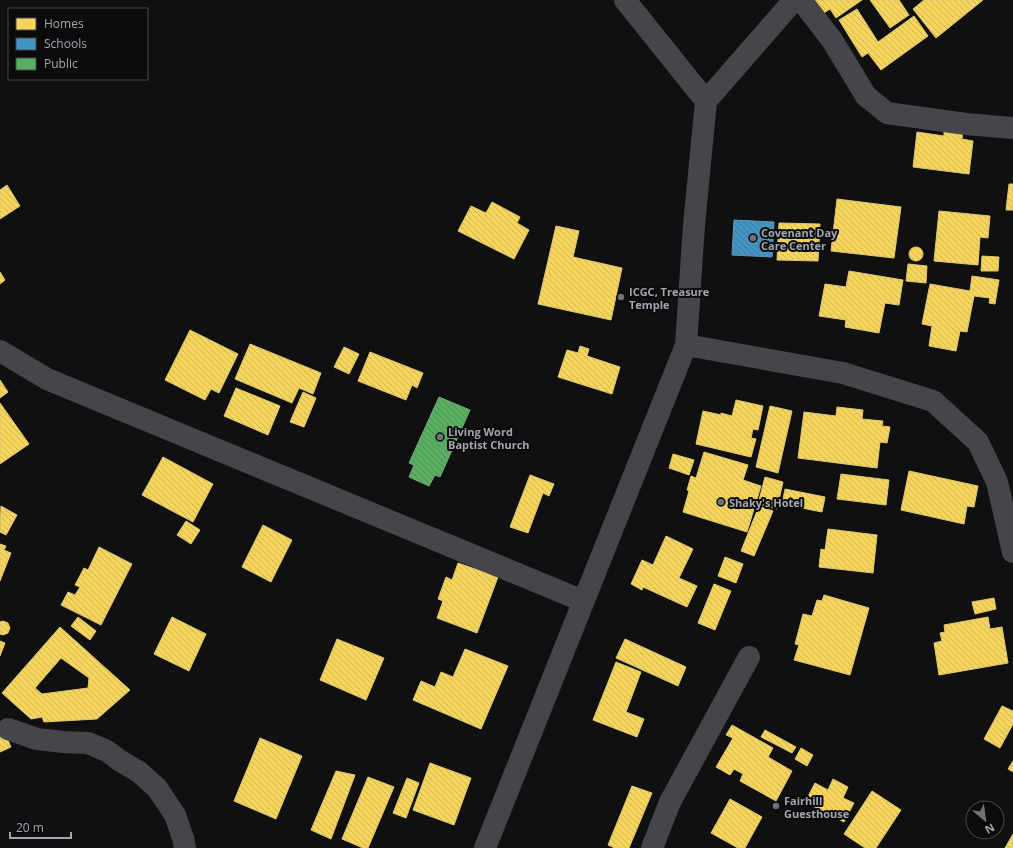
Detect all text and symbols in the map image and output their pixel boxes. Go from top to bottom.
legend [8,8,148,80]
text: Homes [44,15,84,32]
text: Schools [44,35,87,52]
text: Public [44,55,78,72]
place label: Covenant Day Care Center [761,225,838,253]
marker: Covenant Day Care Center [748,233,758,243]
place label: ICGC, Treasure Temple [629,284,710,312]
marker: ICGC, Treasure Temple [616,292,626,302]
place label: Living Word Baptist Church [448,424,530,452]
marker: Living Word Baptist Church [435,432,445,442]
place label: Shaky's Hotel [729,495,803,510]
marker: Shaky's Hotel [716,497,726,507]
place label: Fairhill Guesthouse [784,793,850,821]
north arrow [965,800,1005,840]
marker: Fairhill Guesthouse [771,801,781,811]
scale bar [10,814,71,840]
text: 20 m [16,819,44,836]
text: N [983,820,998,838]

